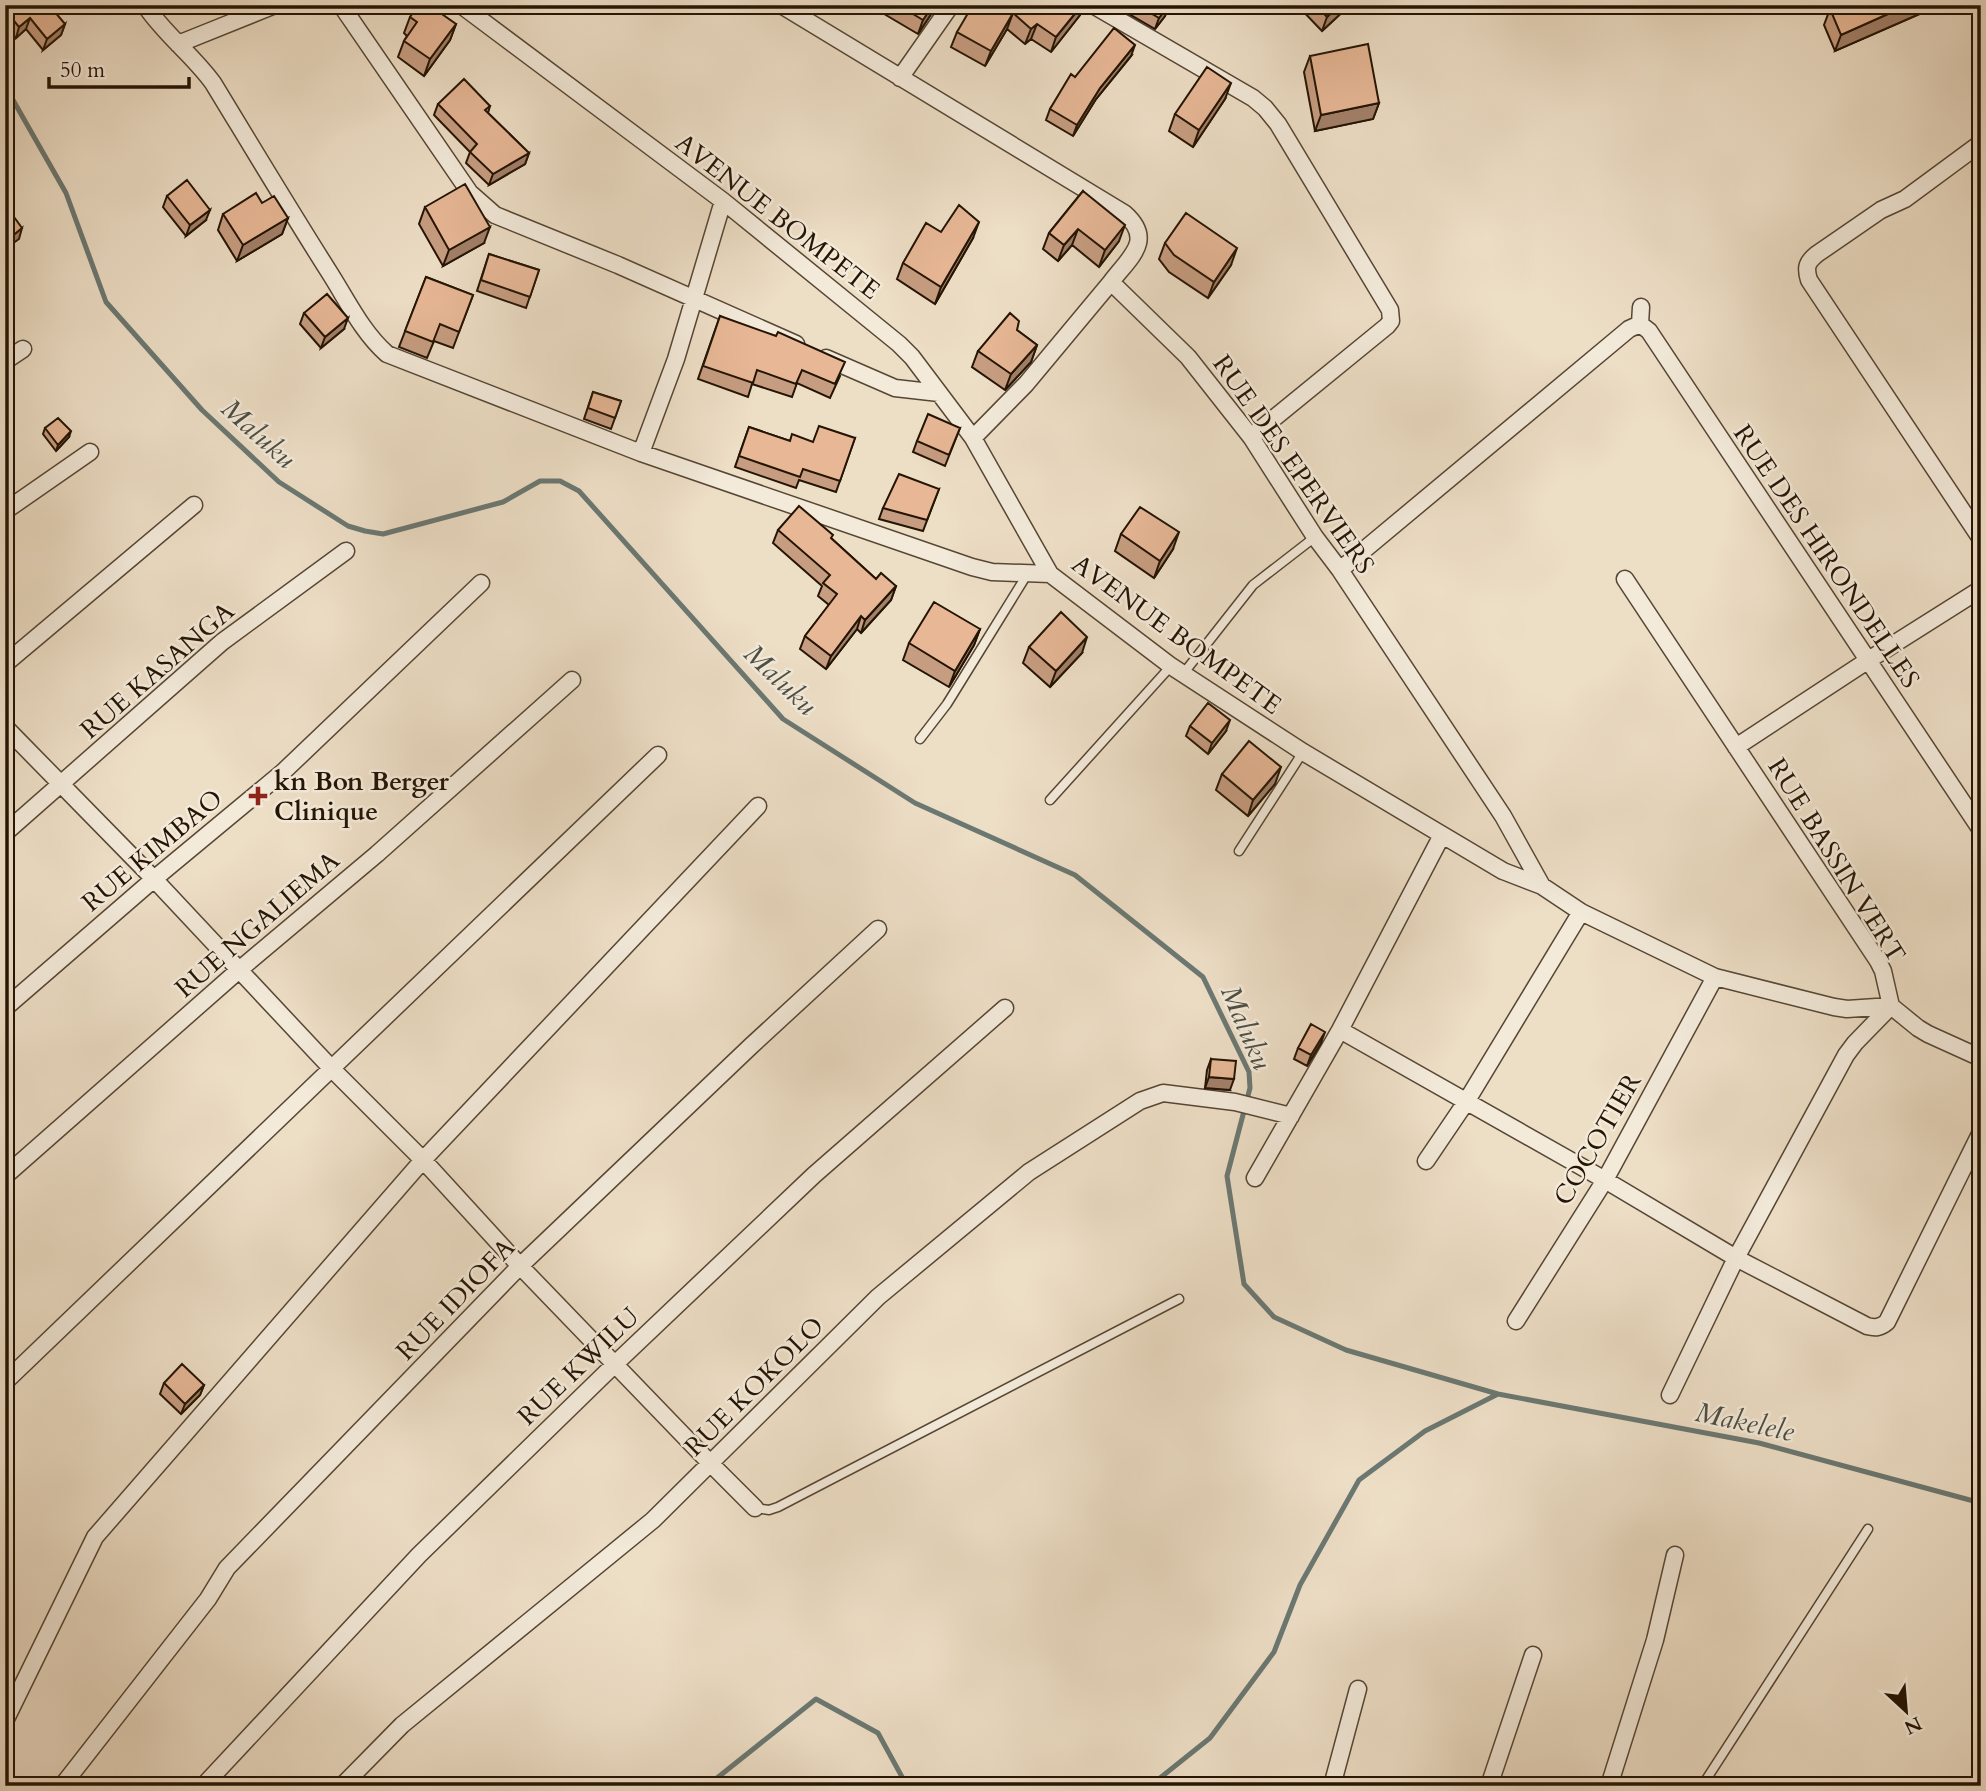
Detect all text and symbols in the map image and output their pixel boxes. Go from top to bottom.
scale bar [49,46,189,90]
text: 50 m [60,56,105,85]
street label: AVENUE BOMPETE [668,125,887,308]
street label: RUE DES EPERVIERS [1205,348,1382,581]
water label: Maluku [213,390,304,477]
street label: RUE DES HIRONDELLES [1725,418,1928,695]
street label: AVENUE BOMPETE [1065,546,1289,722]
street label: RUE KASANGA [73,594,242,747]
water label: Maluku [735,635,825,724]
street label: RUE BASSIN VERT [1760,751,1914,969]
place label: kn Bon Berger Clinique [274,764,449,829]
street label: RUE KIMBAO [75,781,230,920]
marker: kn Bon Berger Clinique [248,786,268,806]
street label: RUE NGALIEMA [168,843,347,1006]
water label: Maluku [1211,979,1281,1076]
street label: COCOTIER [1546,1067,1649,1212]
street label: RUE IDIOFA [388,1230,523,1368]
street label: RUE KWILU [510,1300,647,1433]
street label: RUE KOKOLO [677,1309,832,1464]
water label: Makelele [1692,1393,1798,1451]
north arrow [1870,1676,1940,1746]
text: N [1899,1710,1926,1741]

